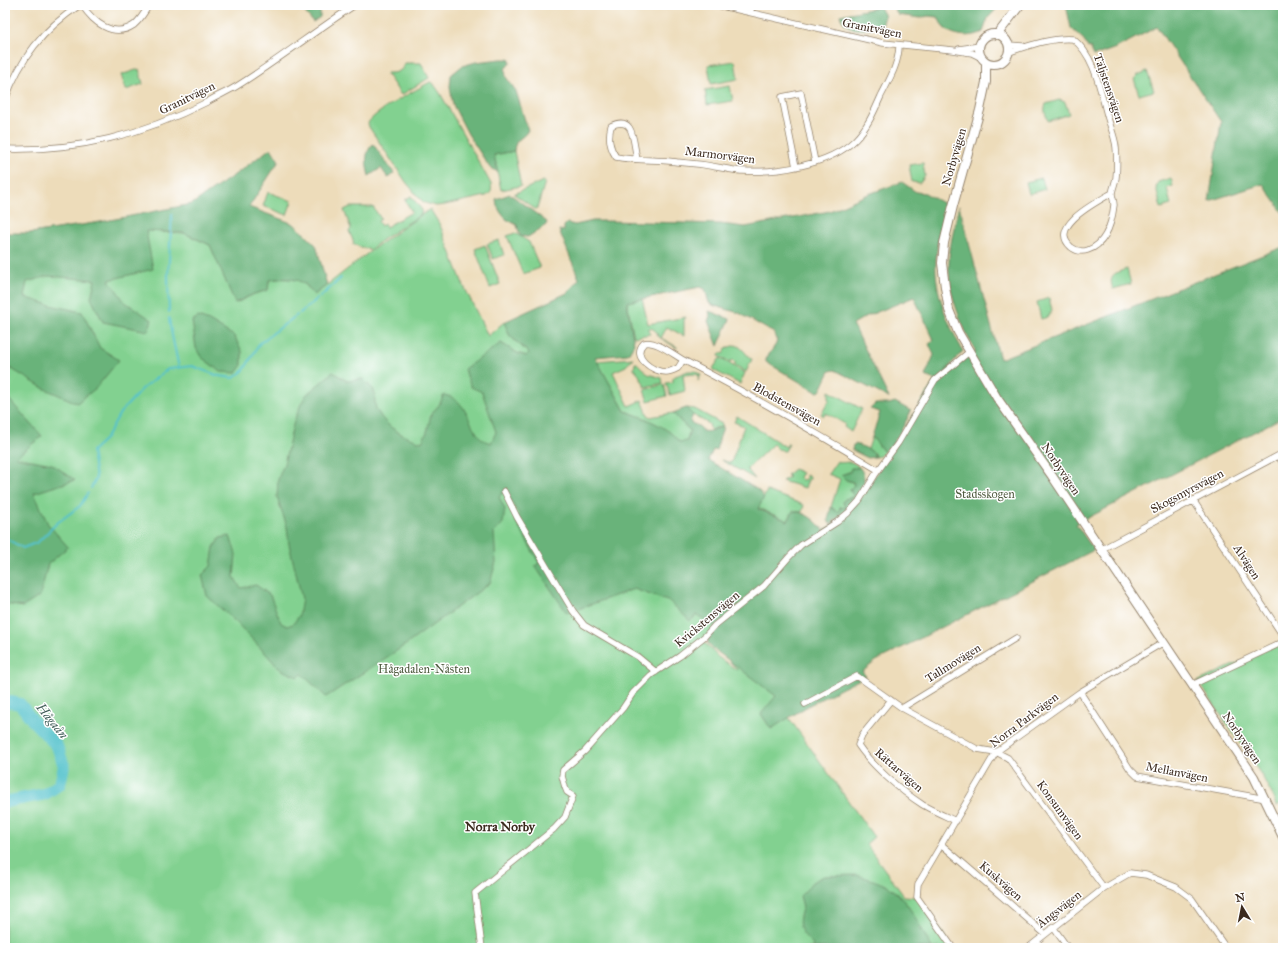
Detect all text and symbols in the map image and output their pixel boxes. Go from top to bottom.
street label: Granitvägen [841,15,903,42]
street label: Täljstensvägen [1090,52,1127,125]
street label: Granitvägen [157,78,218,118]
street label: Norbyvägen [939,126,970,188]
street label: Marmorvägen [684,144,756,167]
street label: Blodstensvägen [750,380,824,430]
street label: Norbyvägen [1038,440,1084,499]
street label: Skogsmyrsvägen [1148,466,1227,517]
park label: Stadsskogen [955,487,1015,502]
street label: Alvägen [1229,541,1264,583]
street label: Kvickstensvägen [672,588,743,651]
street label: Tallmovägen [923,640,984,686]
park label: Hågadalen-Nåsten [378,662,470,677]
street label: Norra Parkvägen [987,689,1062,751]
water label: Hågaån [32,699,71,742]
street label: Norbyvägen [1219,709,1265,768]
street label: Rättarvägen [871,745,926,796]
street label: Mellanvägen [1145,759,1210,786]
street label: Konsumvägen [1033,778,1086,843]
district label: Norra Norby [465,819,536,835]
street label: Kuskvägen [976,858,1026,905]
street label: Ängsvägen [1033,886,1085,932]
north arrow [1222,887,1262,927]
text: N [1235,890,1247,905]

